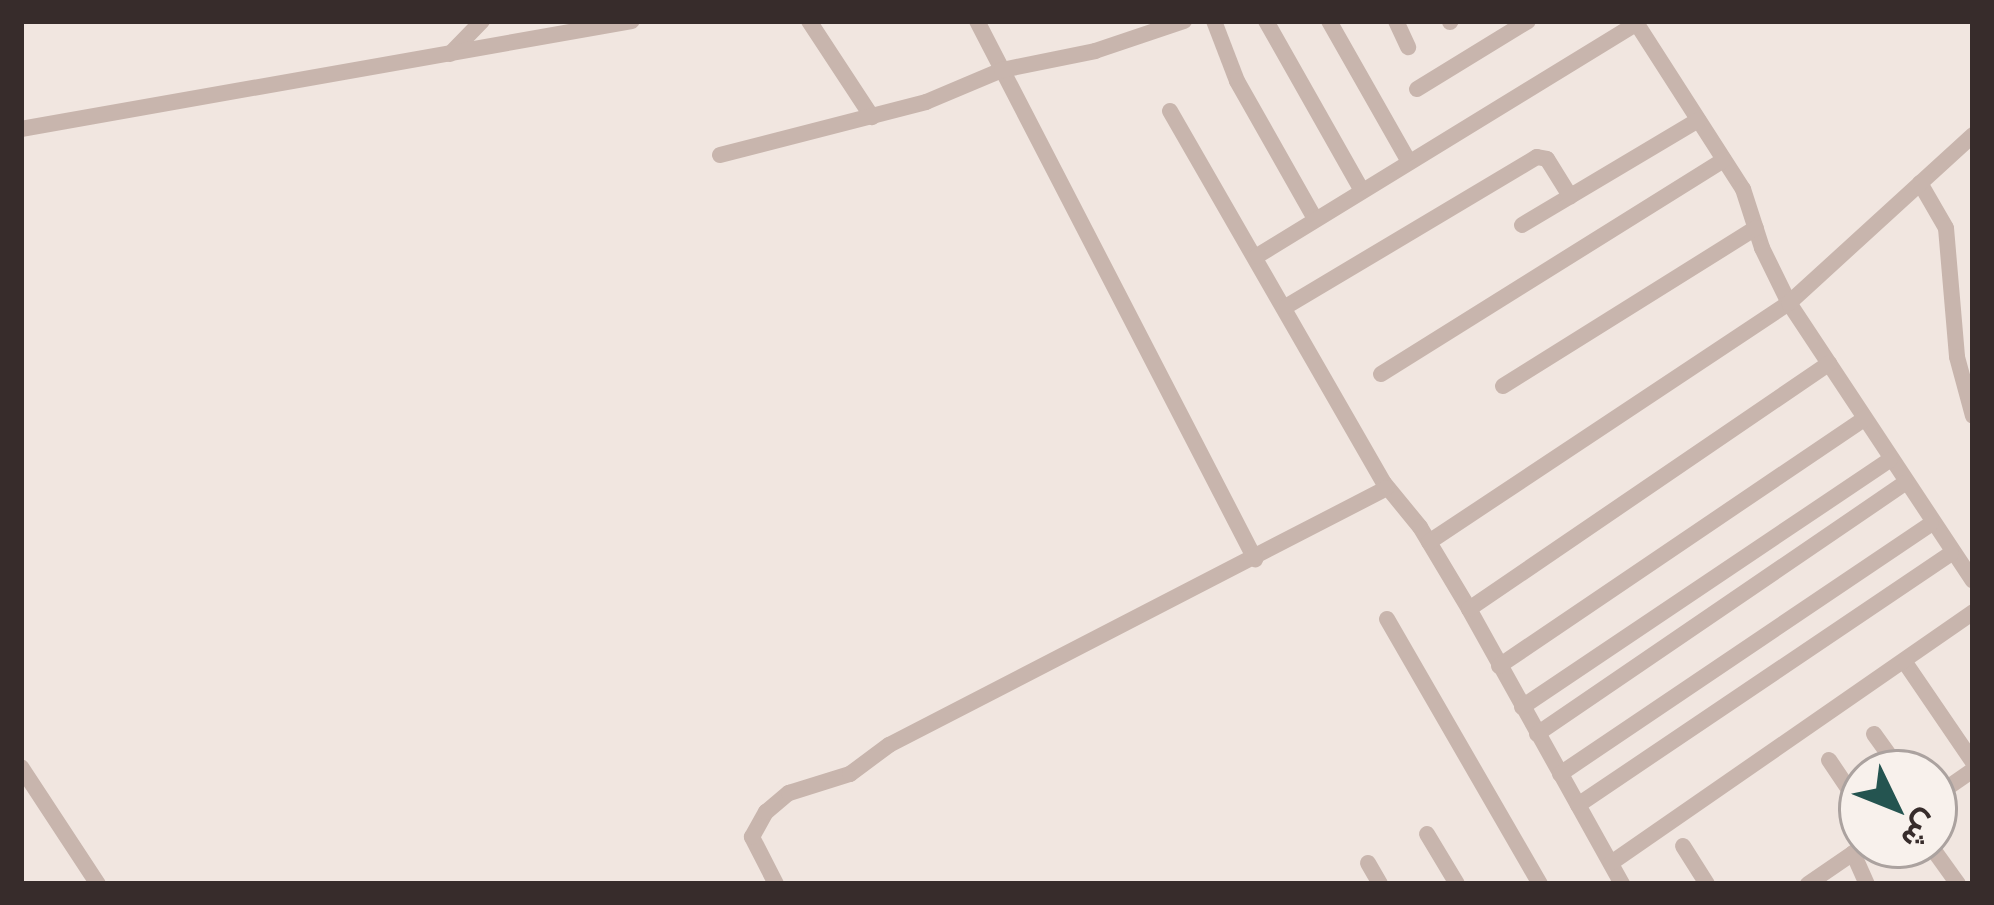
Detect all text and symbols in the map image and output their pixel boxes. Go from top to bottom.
north arrow [1838,749,1958,869]
text: ش [1894,803,1951,860]

